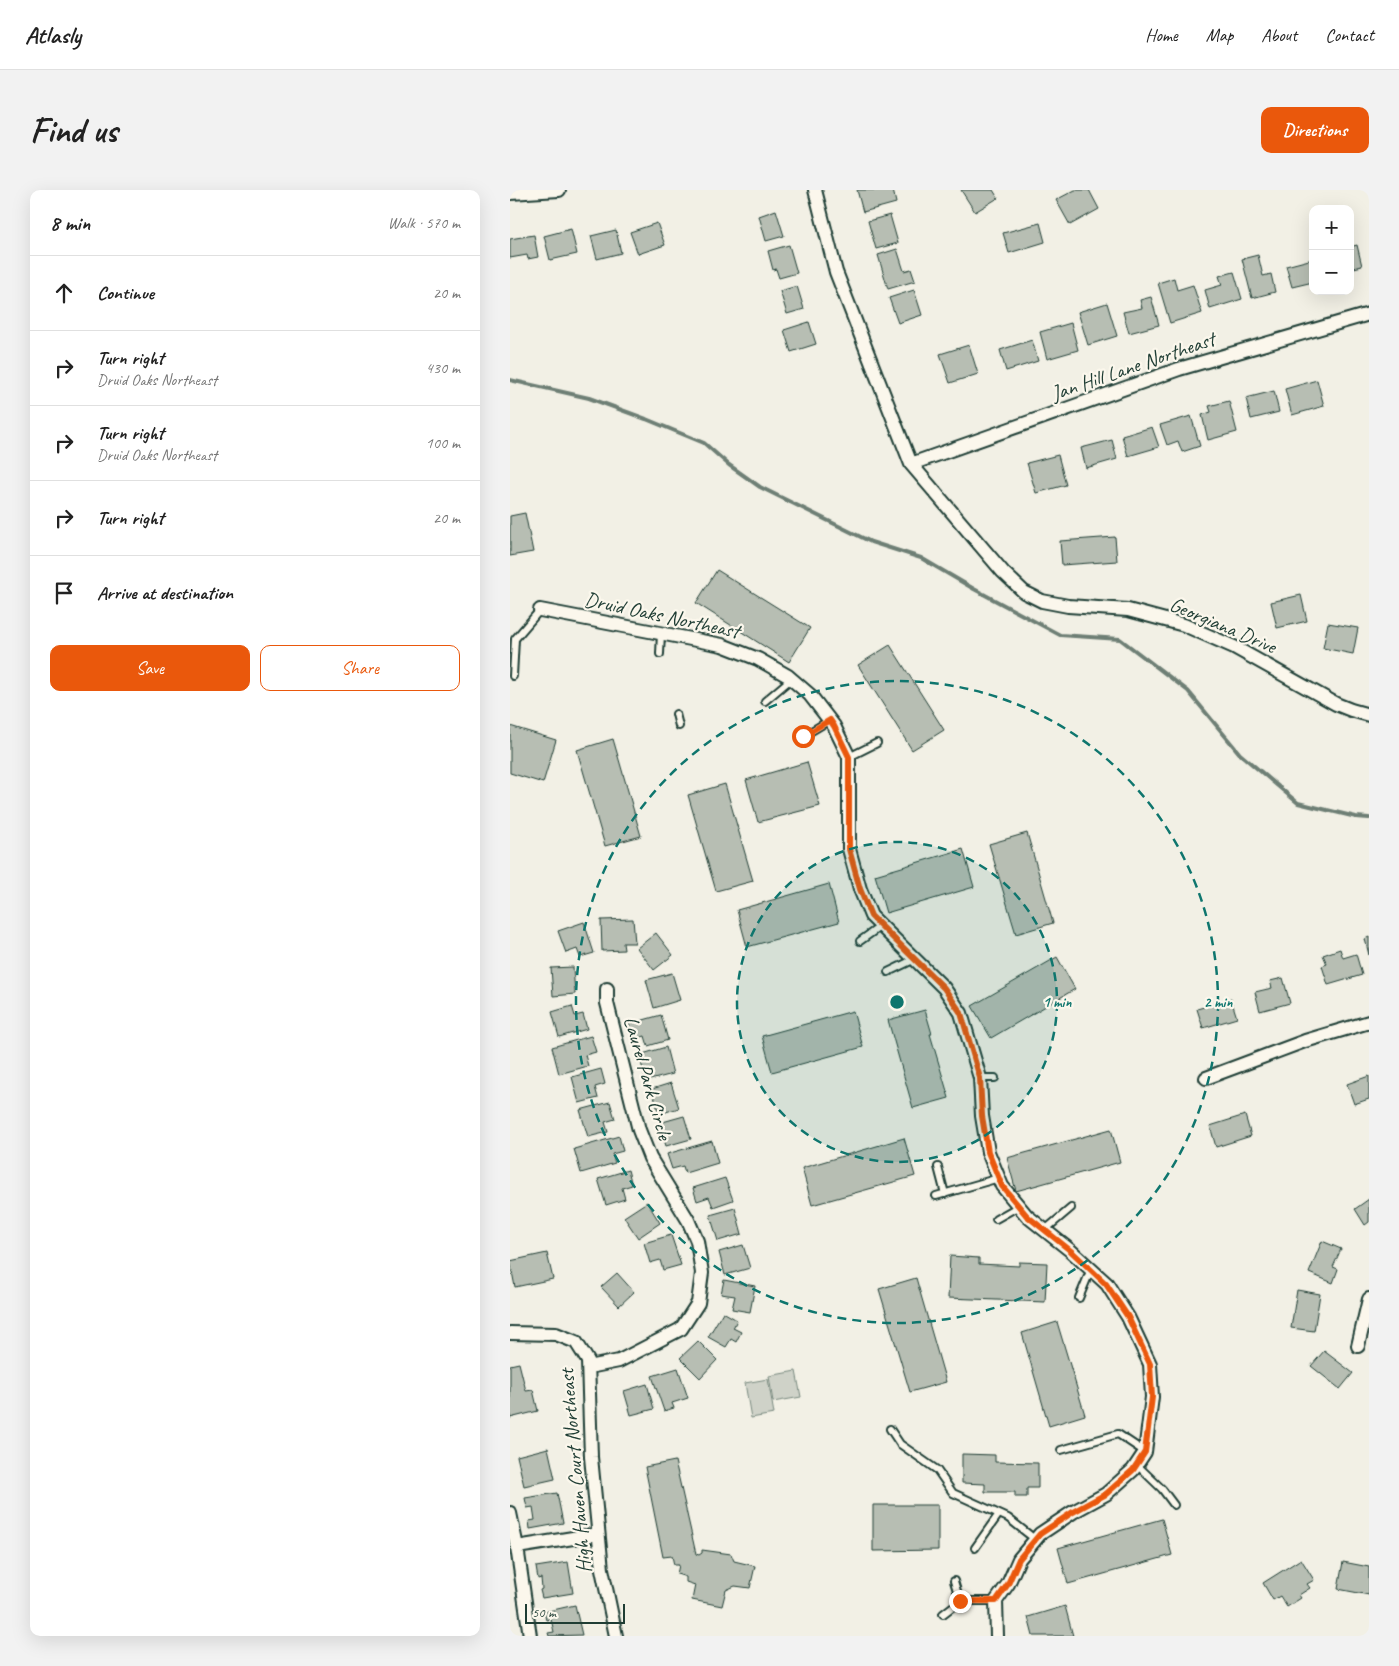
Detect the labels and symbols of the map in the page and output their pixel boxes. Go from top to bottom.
street label: Jan Hill Lane Northeast [1047,325,1221,406]
street label: Druid Oaks Northeast [582,586,745,645]
street label: Georgiana Drive [1166,591,1282,660]
route start [792,725,815,748]
centre of rings [888,993,906,1011]
text: 1 min [1043,993,1072,1012]
text: 2 min [1204,993,1233,1012]
street label: Laurel Park Circle [618,1013,678,1144]
street label: High Haven Court Northeast [553,1366,597,1574]
route end [949,1590,972,1613]
scale bar [525,1601,625,1624]

